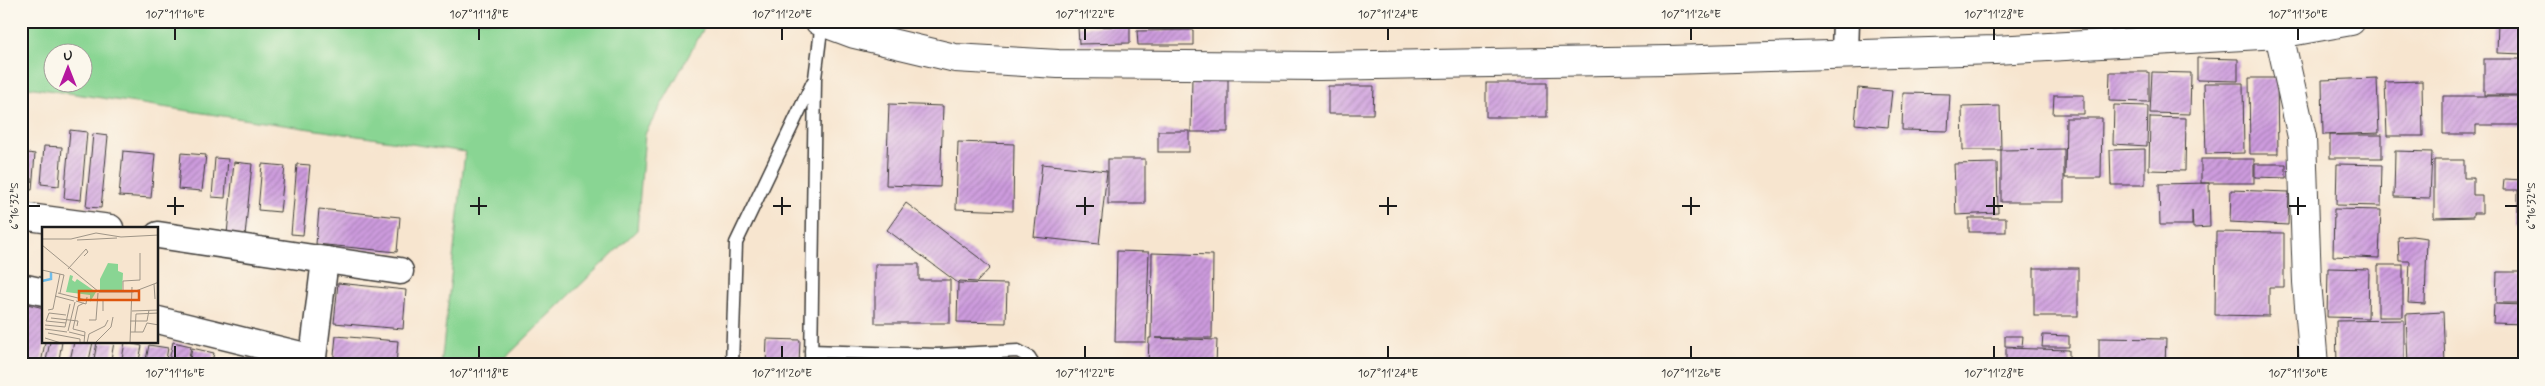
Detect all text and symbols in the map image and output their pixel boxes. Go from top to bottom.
text: 107°11'16"E [145,7,205,23]
text: 107°11'18"E [449,7,509,23]
text: 107°11'20"E [752,7,812,23]
text: 107°11'22"E [1055,7,1115,23]
text: 107°11'24"E [1358,7,1418,23]
text: 107°11'26"E [1661,7,1721,23]
text: 107°11'28"E [1964,7,2024,23]
text: 107°11'30"E [2268,7,2328,23]
north arrow [42,42,92,92]
text: U [63,47,73,65]
text: 6°16'32"S [7,182,23,230]
text: 6°16'32"S [2524,182,2540,230]
inset map [42,227,159,344]
text: 107°11'16"E [145,366,205,382]
text: 107°11'18"E [449,366,509,382]
text: 107°11'20"E [752,366,812,382]
text: 107°11'22"E [1055,366,1115,382]
text: 107°11'24"E [1358,366,1418,382]
text: 107°11'26"E [1661,366,1721,382]
text: 107°11'28"E [1964,366,2024,382]
text: 107°11'30"E [2268,366,2328,382]

